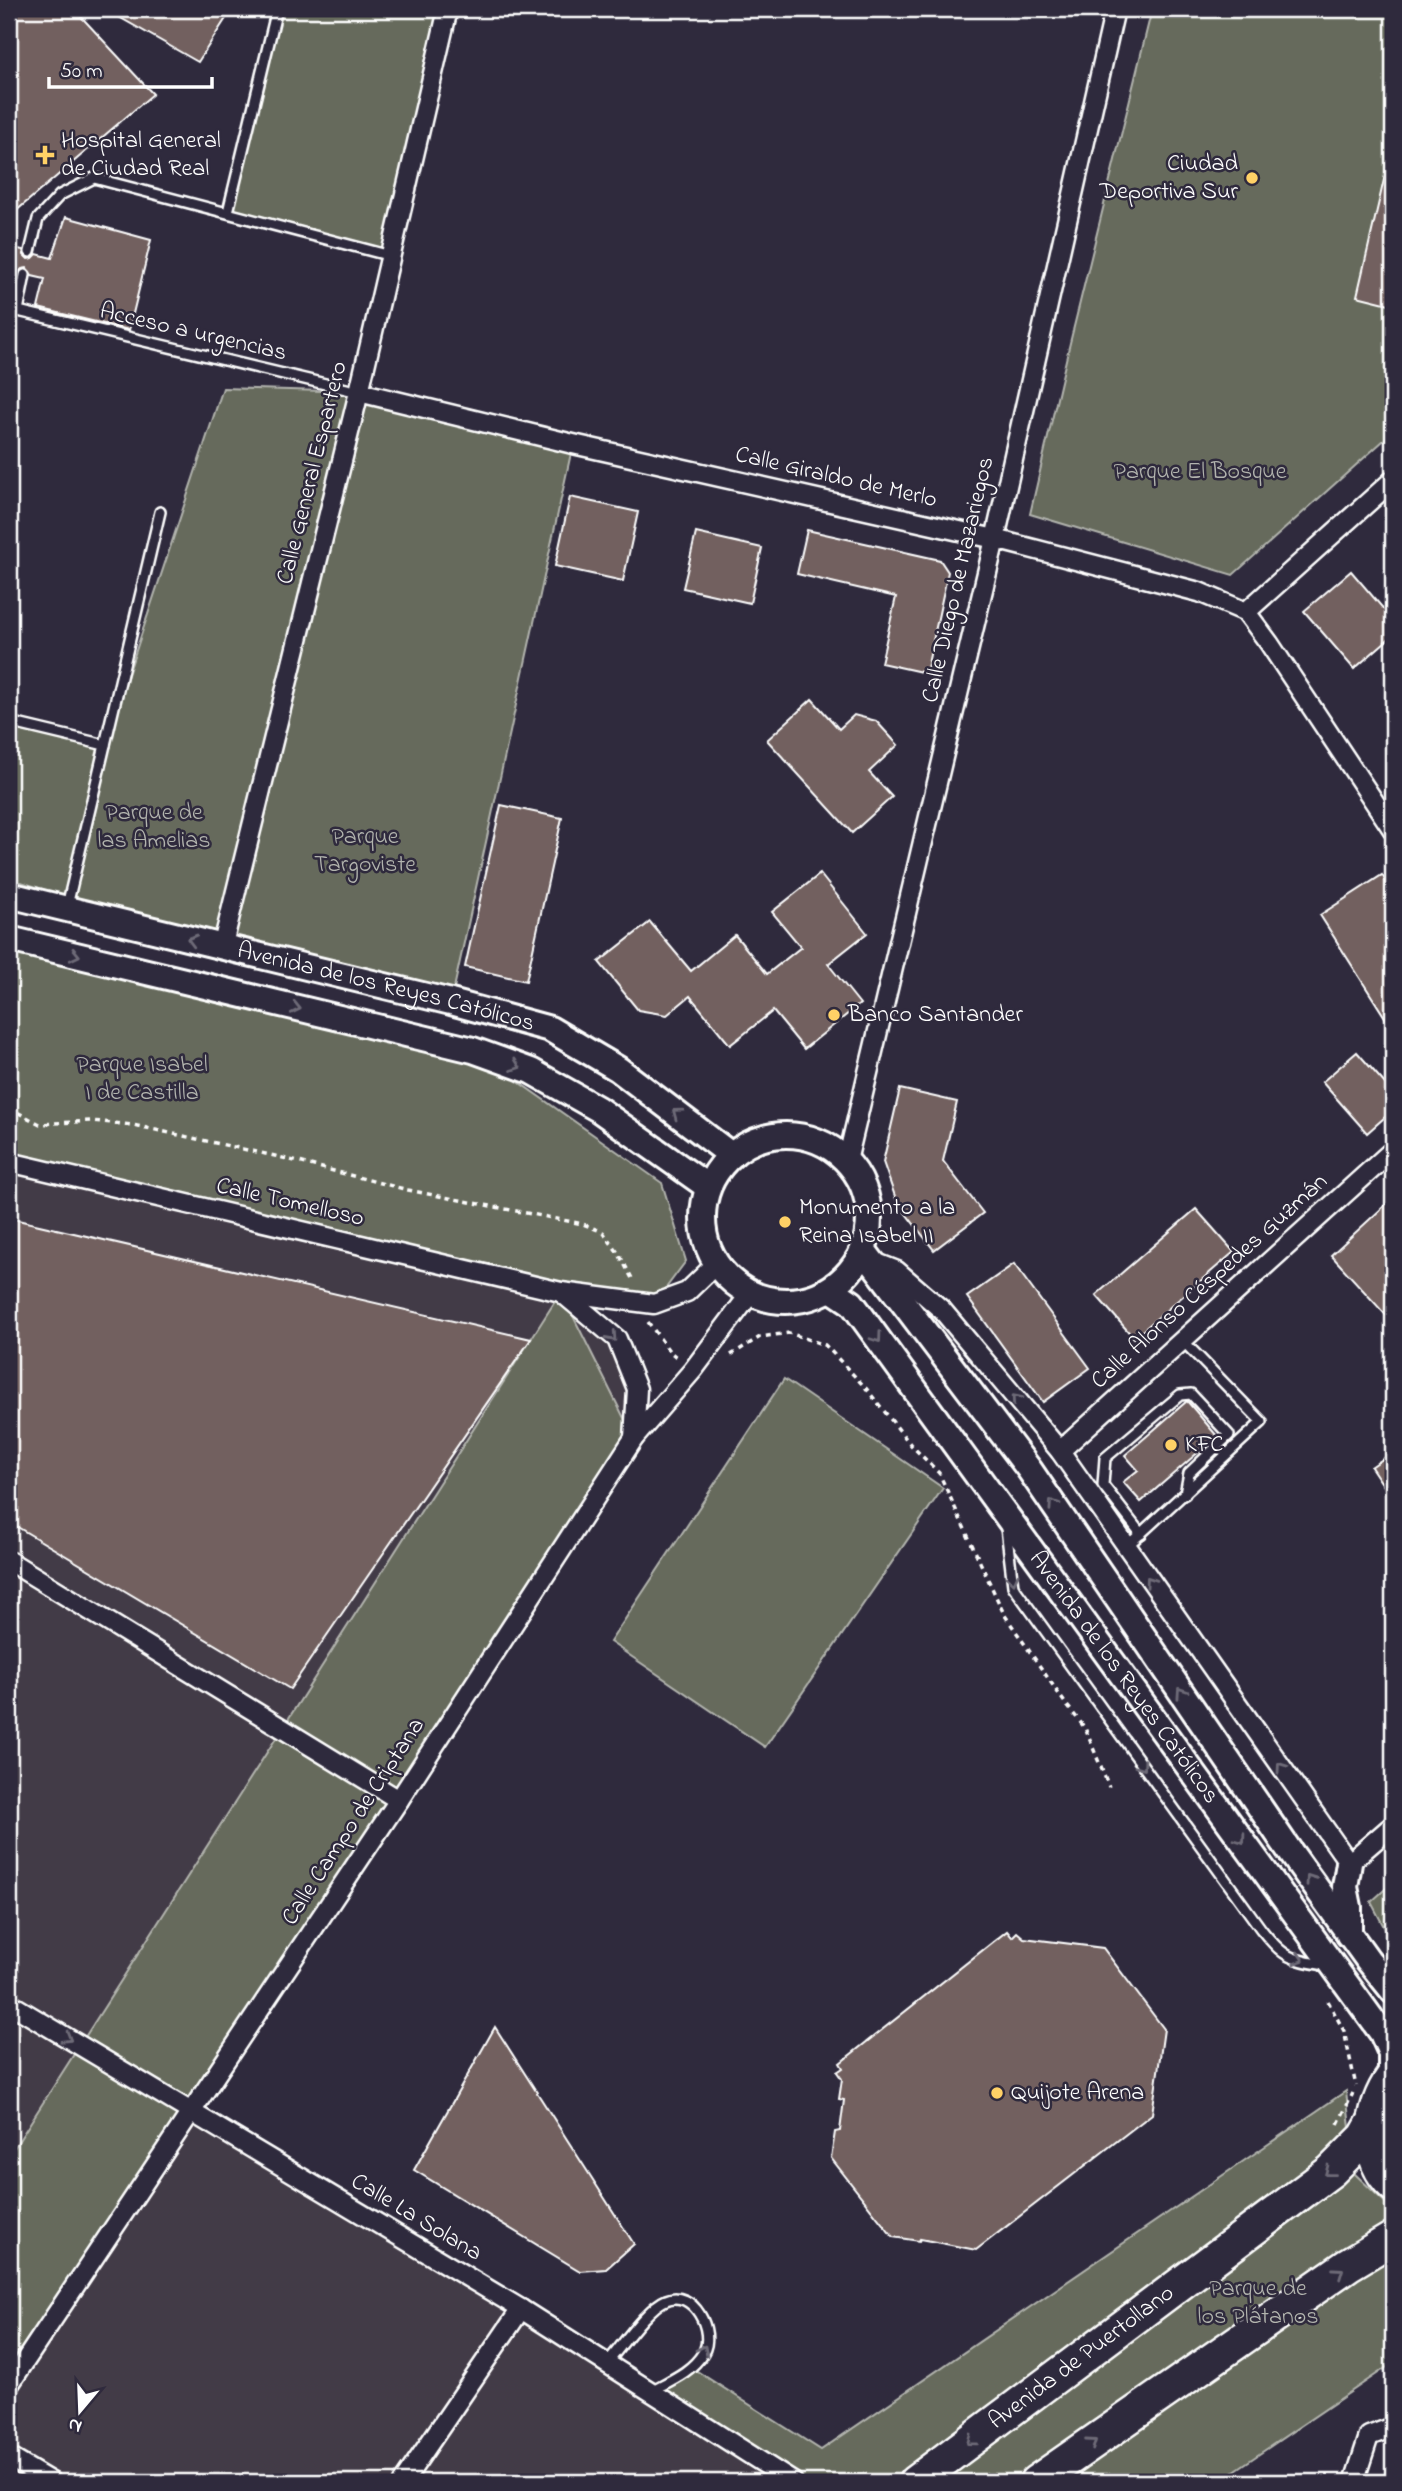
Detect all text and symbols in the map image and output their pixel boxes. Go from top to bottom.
scale bar [49,46,212,90]
text: 50 m [60,57,103,87]
place label: Hospital General de Ciudad Real [61,124,221,187]
marker: Hospital General de Ciudad Real [35,145,55,165]
place label: Ciudad Deportiva Sur [1099,147,1239,210]
marker: Ciudad Deportiva Sur [1244,170,1260,186]
street label: Acceso a urgencias [96,294,290,372]
street label: Calle General Espartero [268,358,358,588]
street label: Calle Giraldo de Merlo [732,438,940,518]
street label: Calle Diego de Mazariegos [914,453,1004,707]
park label: Parque El Bosque [1113,455,1287,490]
park label: Parque de las Amelias [98,796,210,859]
park label: Parque Targoviste [314,820,416,883]
street label: Avenida de los Reyes Católicos [234,933,538,1041]
one-way arrow [186,934,198,948]
one-way arrow [69,947,81,961]
place label: Banco Santander [847,998,1023,1033]
one-way arrow [290,1000,302,1014]
marker: Banco Santander [826,1007,842,1023]
park label: Parque Isabel I de Castilla [76,1048,208,1111]
one-way arrow [510,1058,522,1072]
one-way arrow [672,1109,685,1122]
street label: Calle Alonso Céspedes Guzmán [1084,1166,1336,1398]
street label: Calle Tomelloso [213,1169,367,1237]
place label: Monumento a la Reina Isabel II [799,1191,955,1254]
marker: Monumento a la Reina Isabel II [777,1214,793,1230]
one-way arrow [604,1329,616,1342]
one-way arrow [869,1330,882,1343]
one-way arrow [1012,1394,1024,1407]
place label: KFC [1185,1428,1223,1463]
marker: KFC [1163,1437,1179,1453]
one-way arrow [1049,1499,1061,1512]
street label: Avenida de los Reyes Católicos [1020,1544,1228,1811]
one-way arrow [1005,1573,1020,1585]
one-way arrow [1146,1576,1158,1589]
one-way arrow [1176,1686,1189,1699]
street label: Calle Campo de Criptana [274,1711,434,1933]
one-way arrow [1134,1758,1146,1770]
one-way arrow [1277,1762,1290,1775]
one-way arrow [1233,1831,1245,1844]
one-way arrow [1306,1874,1318,1887]
one-way arrow [1292,1951,1304,1965]
one-way arrow [60,2030,73,2043]
place label: Quijote Arena [1011,2076,1144,2111]
marker: Quijote Arena [989,2085,1005,2101]
one-way arrow [1324,2163,1337,2176]
street label: Calle La Solana [344,2165,488,2271]
one-way arrow [1331,2268,1344,2280]
park label: Parque de los Plátanos [1198,2272,1318,2335]
street label: Avenida de Puertollano [981,2276,1182,2439]
one-way arrow [694,2345,708,2357]
north arrow [46,2376,116,2446]
text: N [65,2410,86,2440]
one-way arrow [966,2432,978,2445]
one-way arrow [1084,2439,1097,2451]

